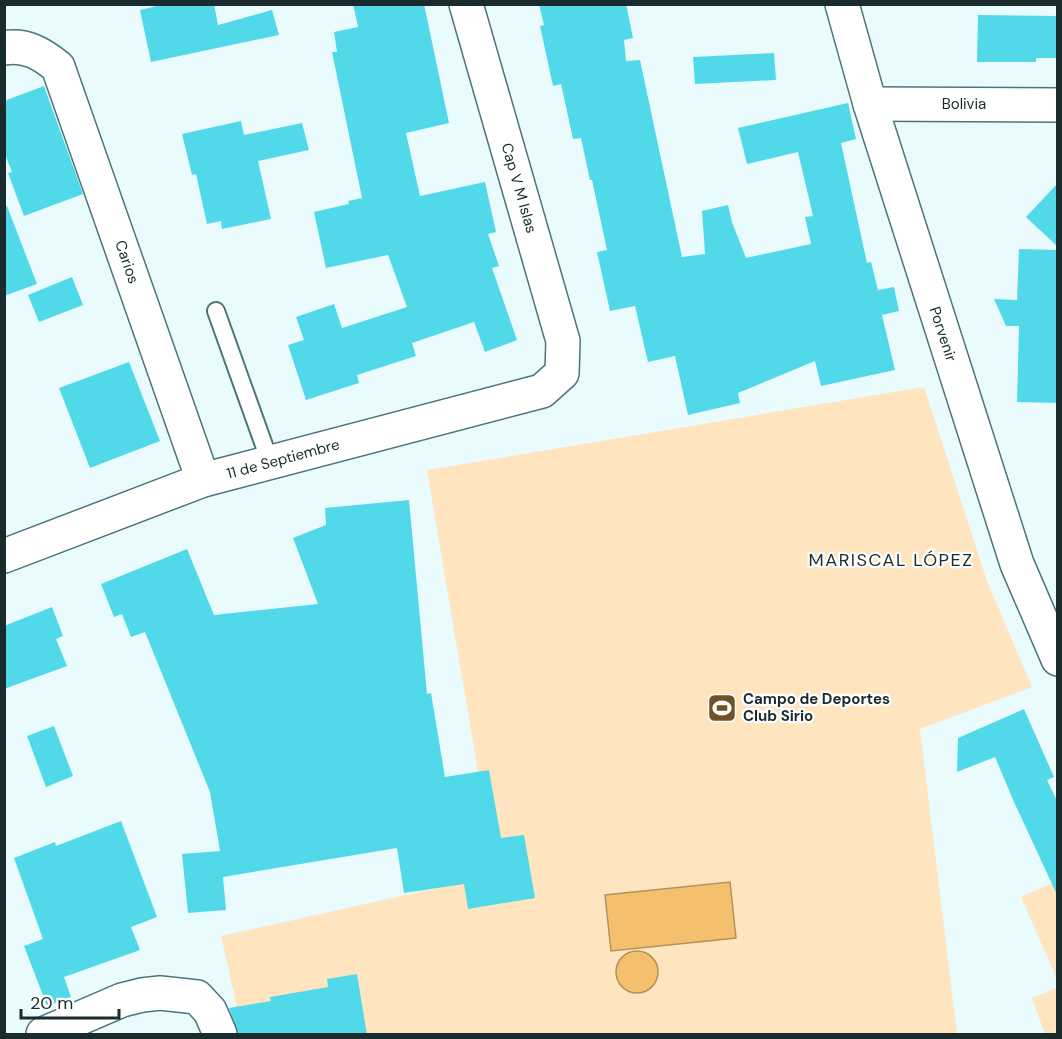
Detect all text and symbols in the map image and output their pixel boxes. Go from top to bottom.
street label: Bolivia [942,94,986,114]
street label: Cap V M Islas [497,141,541,235]
street label: Carios [110,238,144,286]
street label: Porvenir [925,304,961,364]
street label: 11 de Septiembre [224,434,342,484]
district label: MARISCAL LÓPEZ [809,548,973,572]
place label: Campo de Deportes Club Sirio [743,689,890,726]
sports icon: Campo de Deportes Club Sirio [706,692,738,724]
scale bar [21,982,118,1020]
text: 20 m [30,991,73,1015]

